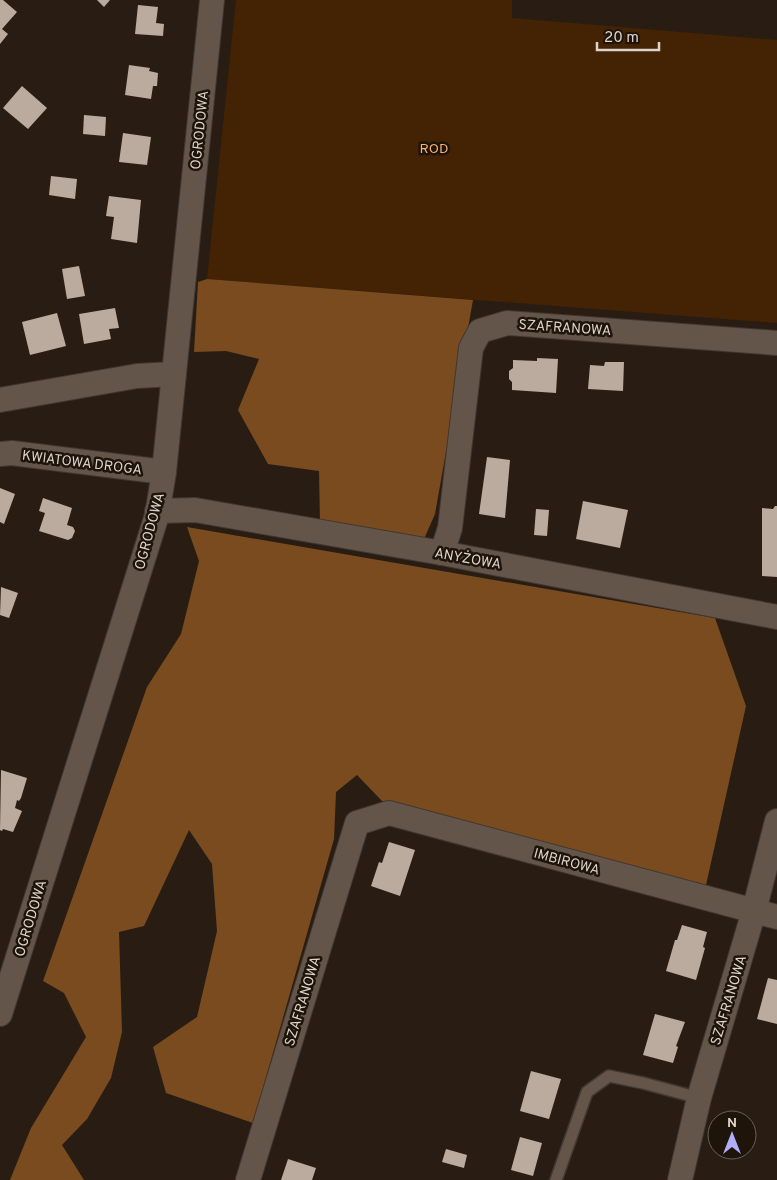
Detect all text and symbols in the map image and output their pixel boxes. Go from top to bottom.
scale bar [597,20,660,52]
text: 20 m [604,29,639,48]
street label: OGRODOWA [188,90,213,170]
park label: ROD [419,141,449,158]
street label: SZAFRANOWA [518,317,612,340]
street label: KWIATOWA DROGA [21,448,143,479]
street label: OGRODOWA [132,491,169,572]
street label: ANYŻOWA [433,544,503,574]
street label: IMBIROWA [532,845,602,879]
street label: OGRODOWA [12,878,51,959]
street label: SZAFRANOWA [708,954,751,1047]
street label: SZAFRANOWA [282,955,325,1048]
north arrow [707,1110,757,1160]
text: N [727,1115,737,1132]

